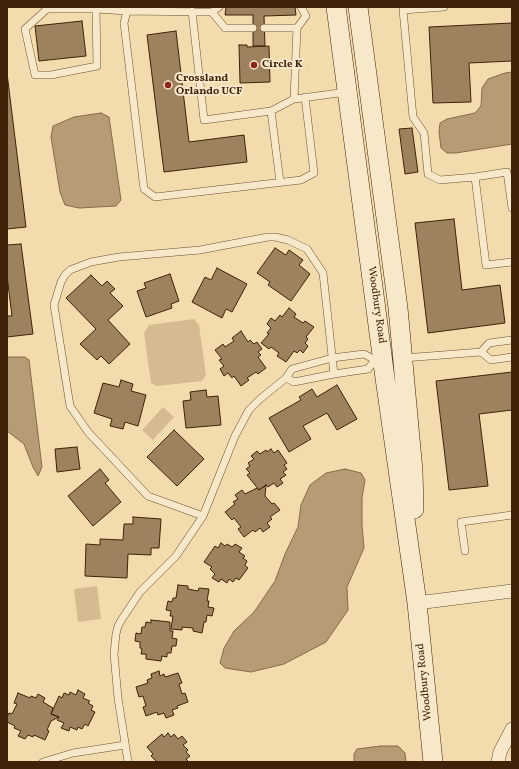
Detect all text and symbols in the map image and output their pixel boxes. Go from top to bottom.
place label: Circle K [262,58,303,72]
marker: Circle K [249,60,259,70]
place label: Crossland Orlando UCF [176,72,243,98]
marker: Crossland Orlando UCF [163,80,173,90]
street label: Woodbury Road [364,266,388,344]
street label: Woodbury Road [414,643,436,721]

